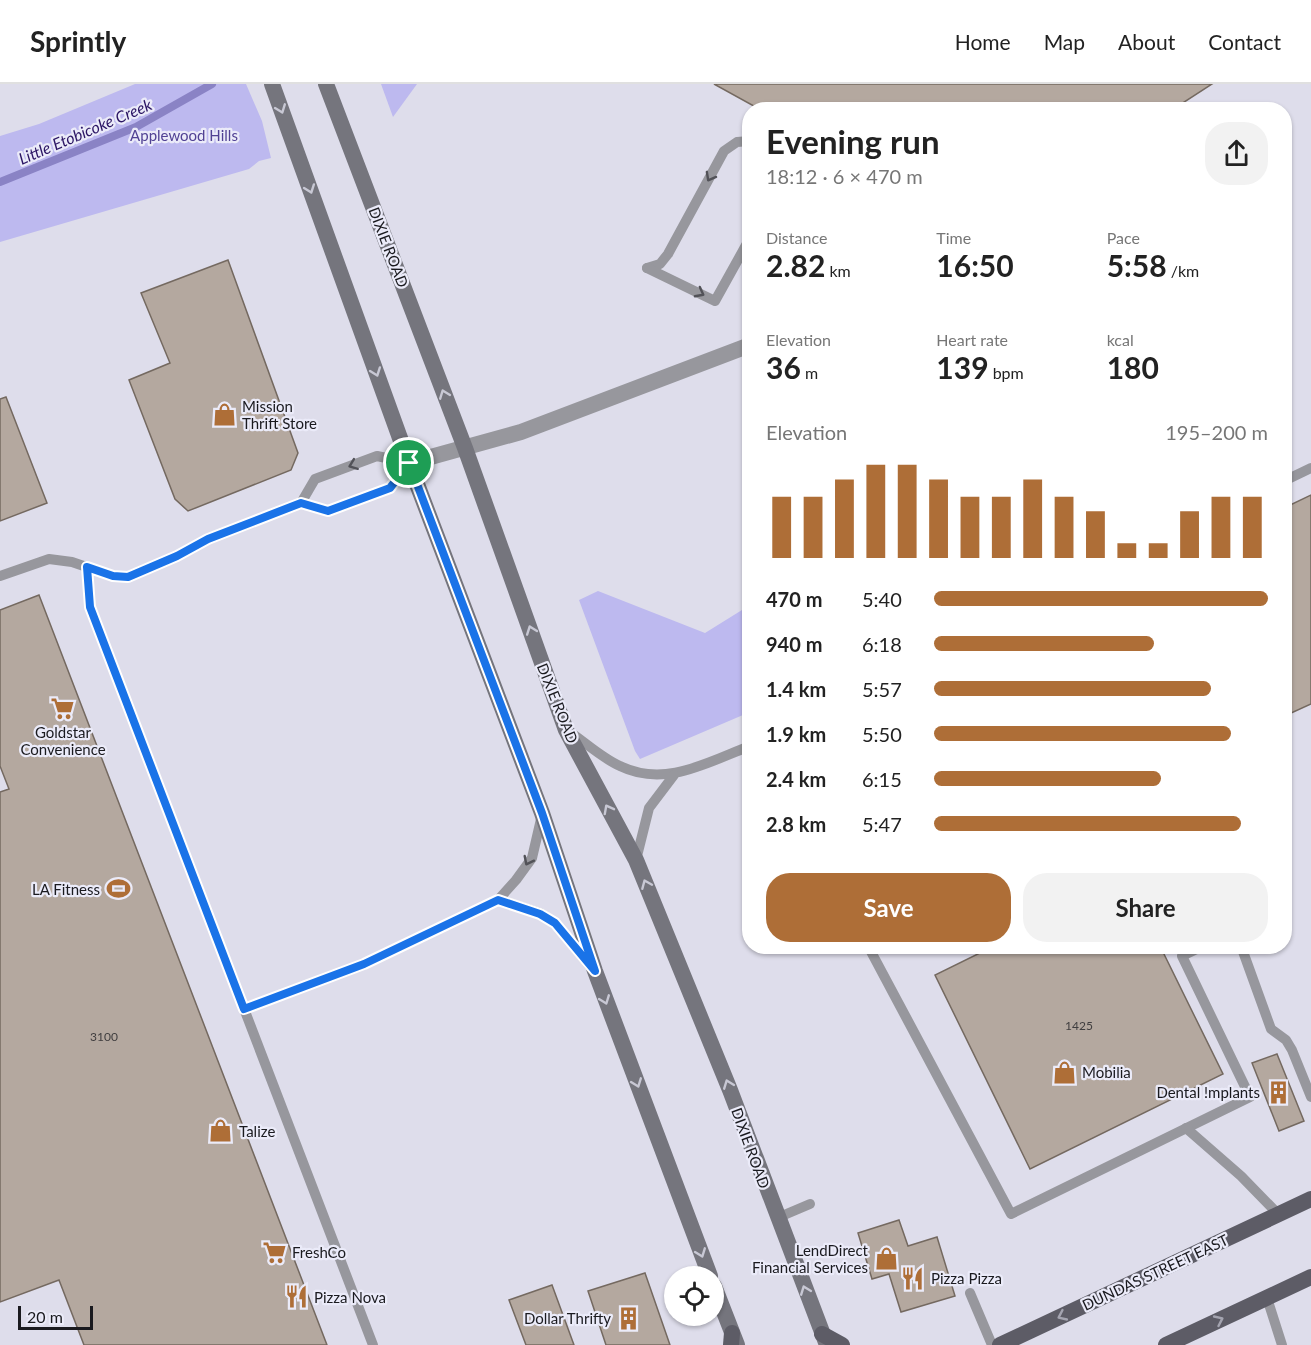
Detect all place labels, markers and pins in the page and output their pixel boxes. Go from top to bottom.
place label: Mission Thrift Store [242,397,317,432]
shop icon: Mission Thrift Store [211,402,237,428]
pin [383,437,434,488]
supermarket icon: Goldstar Convenience [50,695,76,721]
place label: Goldstar Convenience [20,723,106,758]
sports icon: LA Fitness [105,876,131,902]
place label: LA Fitness [32,880,100,898]
shop icon: Mobilia [1051,1059,1077,1085]
place label: Mobilia [1082,1063,1131,1081]
building icon: Dental !mplants [1265,1079,1291,1105]
place label: Dental !mplants [1156,1083,1260,1101]
shop icon: Talize [208,1118,234,1144]
place label: Talize [239,1122,275,1140]
supermarket icon: FreshCo [261,1239,287,1265]
place label: LendDirect Financial Services [752,1241,869,1276]
place label: FreshCo [292,1243,346,1261]
shop icon: LendDirect Financial Services [873,1246,899,1272]
restaurant icon: Pizza Pizza [900,1265,926,1291]
place label: Pizza Pizza [931,1269,1002,1287]
restaurant icon: Pizza Nova [283,1284,309,1310]
place label: Pizza Nova [314,1288,386,1306]
building icon: Dollar Thrifty [616,1305,642,1331]
place label: Dollar Thrifty [524,1309,611,1327]

